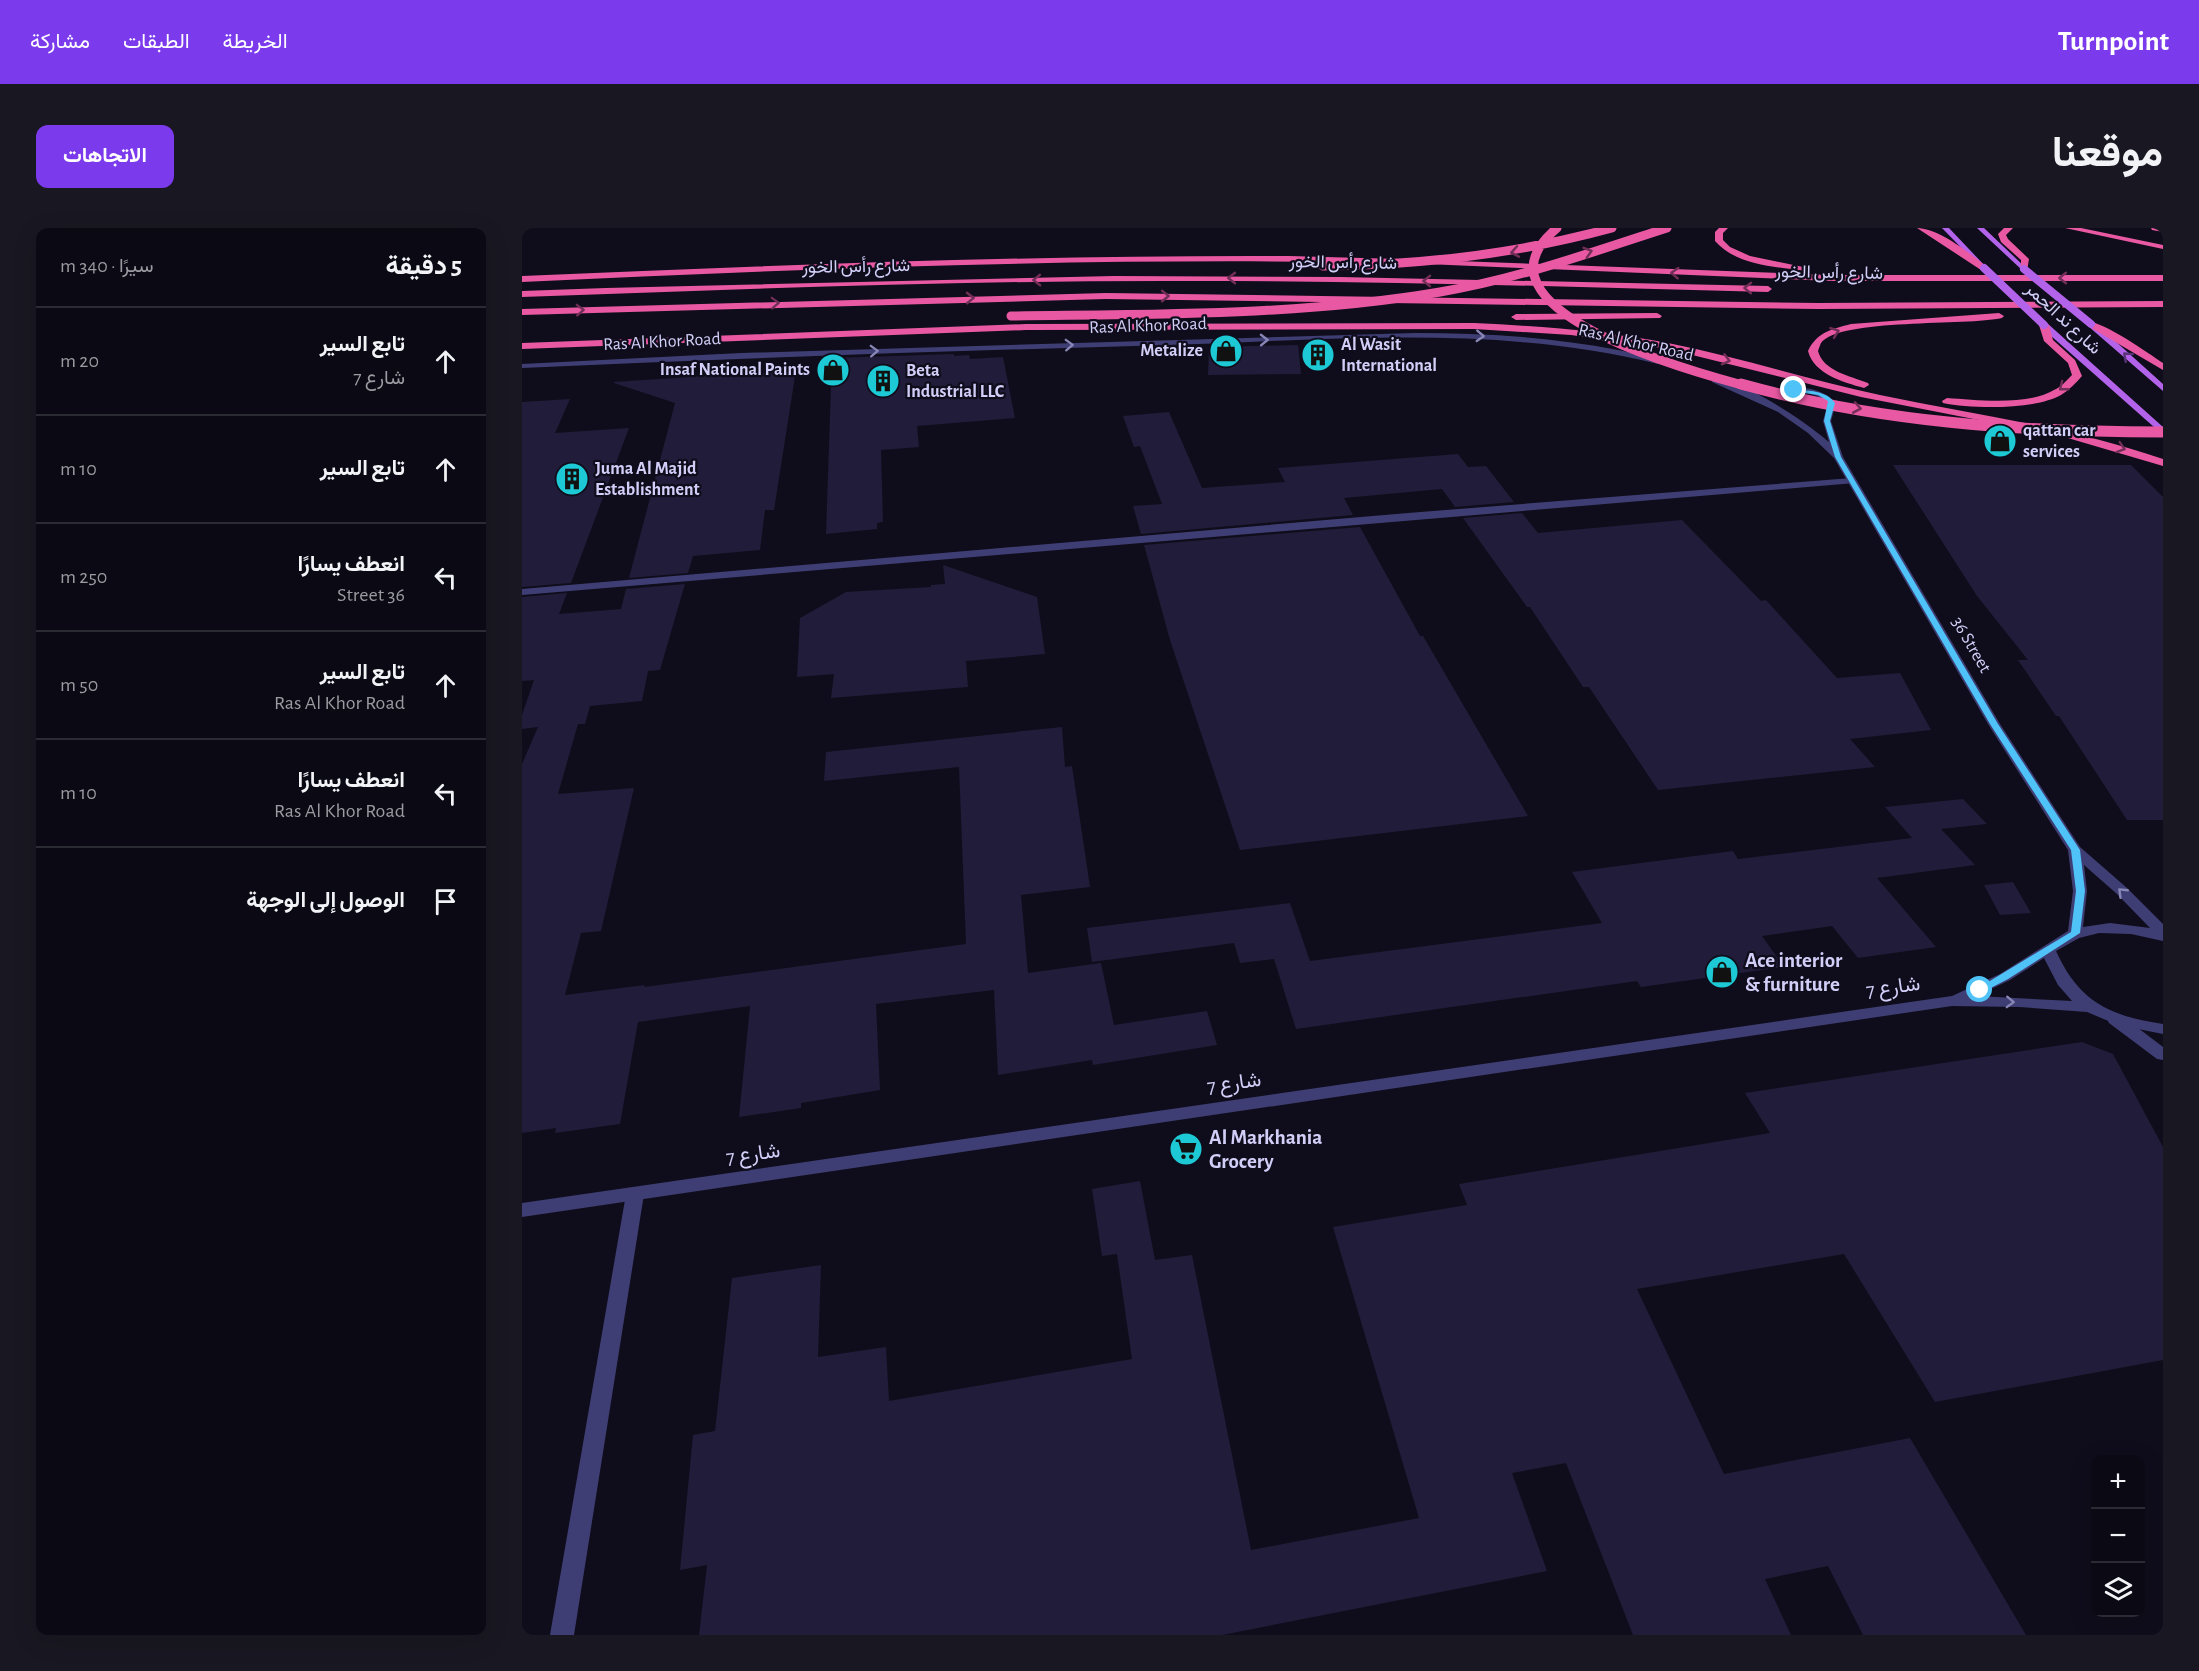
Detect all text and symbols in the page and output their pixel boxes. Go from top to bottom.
text: Turnpoint [2058,28,2169,56]
text: مشاركة [30,31,90,52]
text: الطبقات [123,31,190,52]
text: الخريطة [223,31,288,52]
button: الاتجاهات [36,125,174,188]
text: موقعنا [2052,132,2163,174]
one-way arrow [1510,246,1520,258]
one-way arrow [1582,247,1593,259]
street label: شارع رأس الخور [1288,251,1397,275]
text: 5 دقيقة [386,253,462,279]
street label: شارع رأس الخور [801,255,910,279]
text: سيرًا · 340 m [60,256,154,276]
street label: شارع رأس الخور [1774,261,1883,285]
one-way arrow [1671,266,1680,279]
one-way arrow [1227,272,1236,284]
one-way arrow [2058,272,2067,284]
one-way arrow [1032,274,1041,286]
one-way arrow [1422,274,1431,287]
street label: شارع ند الحمر [2020,279,2104,360]
one-way arrow [1743,282,1752,294]
one-way arrow [1161,290,1170,302]
one-way arrow [966,292,975,304]
one-way arrow [771,297,780,309]
one-way arrow [576,303,585,316]
street label: Ras Al Khor Road [1089,315,1207,337]
street label: Ras Al Khor Road [1577,321,1695,365]
one-way arrow [1829,326,1840,339]
street label: Ras Al Khor Road [603,330,721,354]
one-way arrow [1475,330,1484,343]
text: تابع السير [320,333,405,355]
shop icon: Metalize [1208,333,1244,369]
one-way arrow [1259,333,1268,346]
place label: Al Wasit International [1341,336,1437,375]
building icon: Al Wasit International [1300,337,1336,373]
one-way arrow [1065,338,1074,351]
place label: Metalize [1140,342,1203,360]
icon: ahead [429,345,462,378]
one-way arrow [870,345,879,357]
text: 20 m [60,351,99,371]
shop icon: Insaf National Paints [815,352,851,388]
one-way arrow [2123,352,2134,363]
one-way arrow [1720,353,1731,365]
place label: Insaf National Paints [660,361,810,379]
place label: Beta Industrial LLC [906,362,1005,401]
building icon: Beta Industrial LLC [865,363,901,399]
text: شارع 7 [353,368,405,388]
route end [1780,376,1806,402]
one-way arrow [2059,379,2070,390]
one-way arrow [1851,401,1861,414]
place label: qattan car services [2023,422,2096,461]
shop icon: qattan car services [1982,423,2018,459]
one-way arrow [2115,440,2126,453]
icon: ahead [429,453,462,486]
text: تابع السير [320,457,405,479]
text: 10 m [60,459,97,479]
place label: Juma Al Majid Establishment [595,460,700,499]
building icon: Juma Al Majid Establishment [554,461,590,497]
text: انعطف يسارًا [298,553,405,575]
icon: left [429,561,462,594]
text: 250 m [60,567,107,587]
text: 36 Street [337,585,405,605]
street label: 36 Street [1948,614,1994,676]
text: تابع السير [320,661,405,683]
icon: ahead [429,669,462,702]
text: 50 m [60,675,98,695]
text: Ras Al Khor Road [274,693,405,713]
text: انعطف يسارًا [298,769,405,791]
icon: left [429,777,462,810]
text: 10 m [60,783,97,803]
text: Ras Al Khor Road [274,801,405,821]
icon: arrive [429,885,462,918]
one-way arrow [2119,888,2130,899]
text: الوصول إلى الوجهة [246,889,405,911]
place label: Ace interior & furniture [1745,950,1843,995]
shop icon: Ace interior & furniture [1704,954,1740,990]
street label: شارع 7 [1865,973,1922,1004]
route start [1966,976,1992,1002]
one-way arrow [2006,995,2015,1008]
street label: شارع 7 [1206,1069,1263,1100]
place label: Al Markhania Grocery [1209,1127,1322,1172]
supermarket icon: Al Markhania Grocery [1168,1131,1204,1167]
street label: شارع 7 [725,1140,782,1171]
map controls [2091,1455,2145,1617]
button: + [2091,1455,2145,1509]
button: − [2091,1509,2145,1563]
button: layers [2091,1563,2145,1617]

